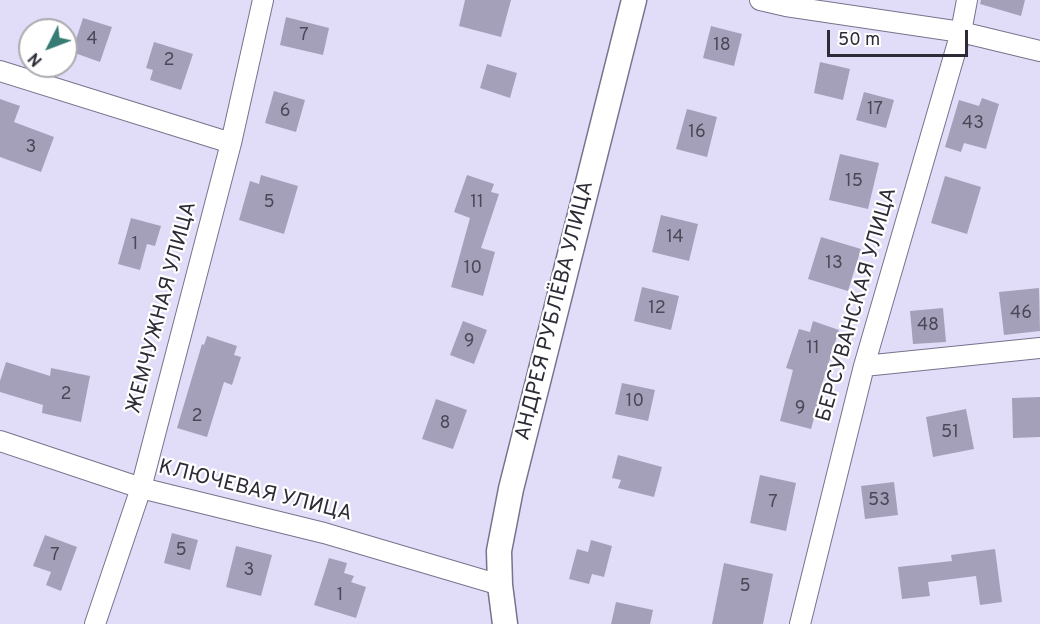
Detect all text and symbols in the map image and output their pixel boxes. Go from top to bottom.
north arrow [18,18,78,78]
scale bar [830,18,971,56]
house number: 7 [299,25,309,47]
house number: 4 [86,29,98,51]
text: 50 m [838,29,880,52]
house number: 18 [713,35,731,57]
text: N [25,48,47,70]
house number: 2 [163,50,175,72]
house number: 17 [867,99,883,121]
house number: 6 [280,101,290,123]
house number: 43 [962,113,984,135]
house number: 16 [688,122,706,144]
house number: 3 [26,137,36,159]
house number: 15 [845,171,863,193]
street label: АНДРЕЯ РУБЛЁВА УЛИЦА [512,179,600,443]
street label: БЕРСУВАНСКАЯ УЛИЦА [812,185,904,425]
house number: 5 [263,192,275,214]
house number: 11 [470,192,484,214]
street label: ЖЕМЧУЖНАЯ УЛИЦА [123,199,203,417]
house number: 14 [666,227,684,249]
house number: 1 [132,234,138,256]
house number: 13 [825,253,843,275]
house number: 10 [464,258,482,280]
house number: 12 [648,298,666,320]
house number: 46 [1010,303,1032,325]
house number: 48 [917,315,939,337]
house number: 9 [464,331,474,353]
house number: 11 [806,338,820,360]
house number: 2 [60,384,72,406]
house number: 10 [626,391,644,413]
house number: 9 [795,398,805,420]
house number: 2 [191,406,203,428]
house number: 8 [440,413,450,435]
house number: 51 [941,422,959,444]
street label: КЛЮЧЕВАЯ УЛИЦА [156,456,354,528]
house number: 53 [868,490,890,512]
house number: 7 [768,492,778,514]
house number: 5 [175,540,187,562]
house number: 7 [50,545,60,567]
house number: 3 [244,560,254,582]
house number: 5 [739,576,751,598]
house number: 1 [337,585,343,607]

